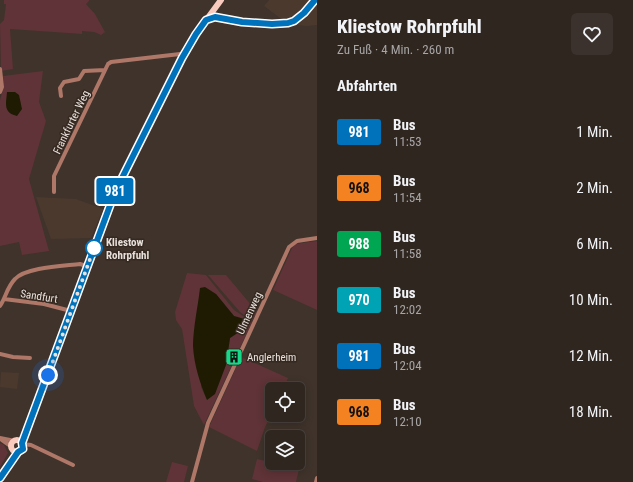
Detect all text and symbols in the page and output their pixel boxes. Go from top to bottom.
button: heart [571,13,613,55]
text: Kliestow Rohrpfuhl [337,15,482,38]
text: Zu Fuß · 4 Min. · 260 m [337,42,454,57]
text: Abfahrten [337,77,397,95]
street label: Frankfurter Weg [50,88,92,156]
text: Bus [393,116,416,134]
text: 1 Min. [576,123,613,141]
text: 981 [348,124,370,140]
text: 11:53 [393,134,422,149]
text: Bus [393,172,416,190]
line badge: 981 [92,178,138,204]
text: 2 Min. [576,179,613,197]
text: 968 [348,180,370,196]
text: 981 [104,183,126,199]
text: 11:54 [393,190,422,205]
text: Bus [393,228,416,246]
text: 6 Min. [576,235,613,253]
place label: Kliestow Rohrpfuhl [106,236,149,262]
text: 988 [348,236,370,252]
marker: Kliestow Rohrpfuhl [85,239,103,257]
text: 11:58 [393,246,422,261]
text: Bus [393,284,416,302]
street label: Sandfurt [19,287,58,306]
street label: Ulmenweg [234,290,265,336]
text: 10 Min. [569,291,613,309]
text: 970 [348,292,370,308]
text: 12:02 [393,302,422,317]
text: Bus [393,340,416,358]
building icon: Anglerheim [224,347,244,367]
text: 12 Min. [569,347,613,365]
text: 981 [348,348,370,364]
place label: Anglerheim [247,351,296,364]
text: 12:04 [393,358,422,373]
your location [38,365,58,385]
map controls [265,382,305,470]
button: locate [265,382,305,422]
text: Bus [393,396,416,414]
text: 18 Min. [569,403,613,421]
text: 968 [348,404,370,420]
text: 12:10 [393,414,422,429]
button: layers [265,430,305,470]

